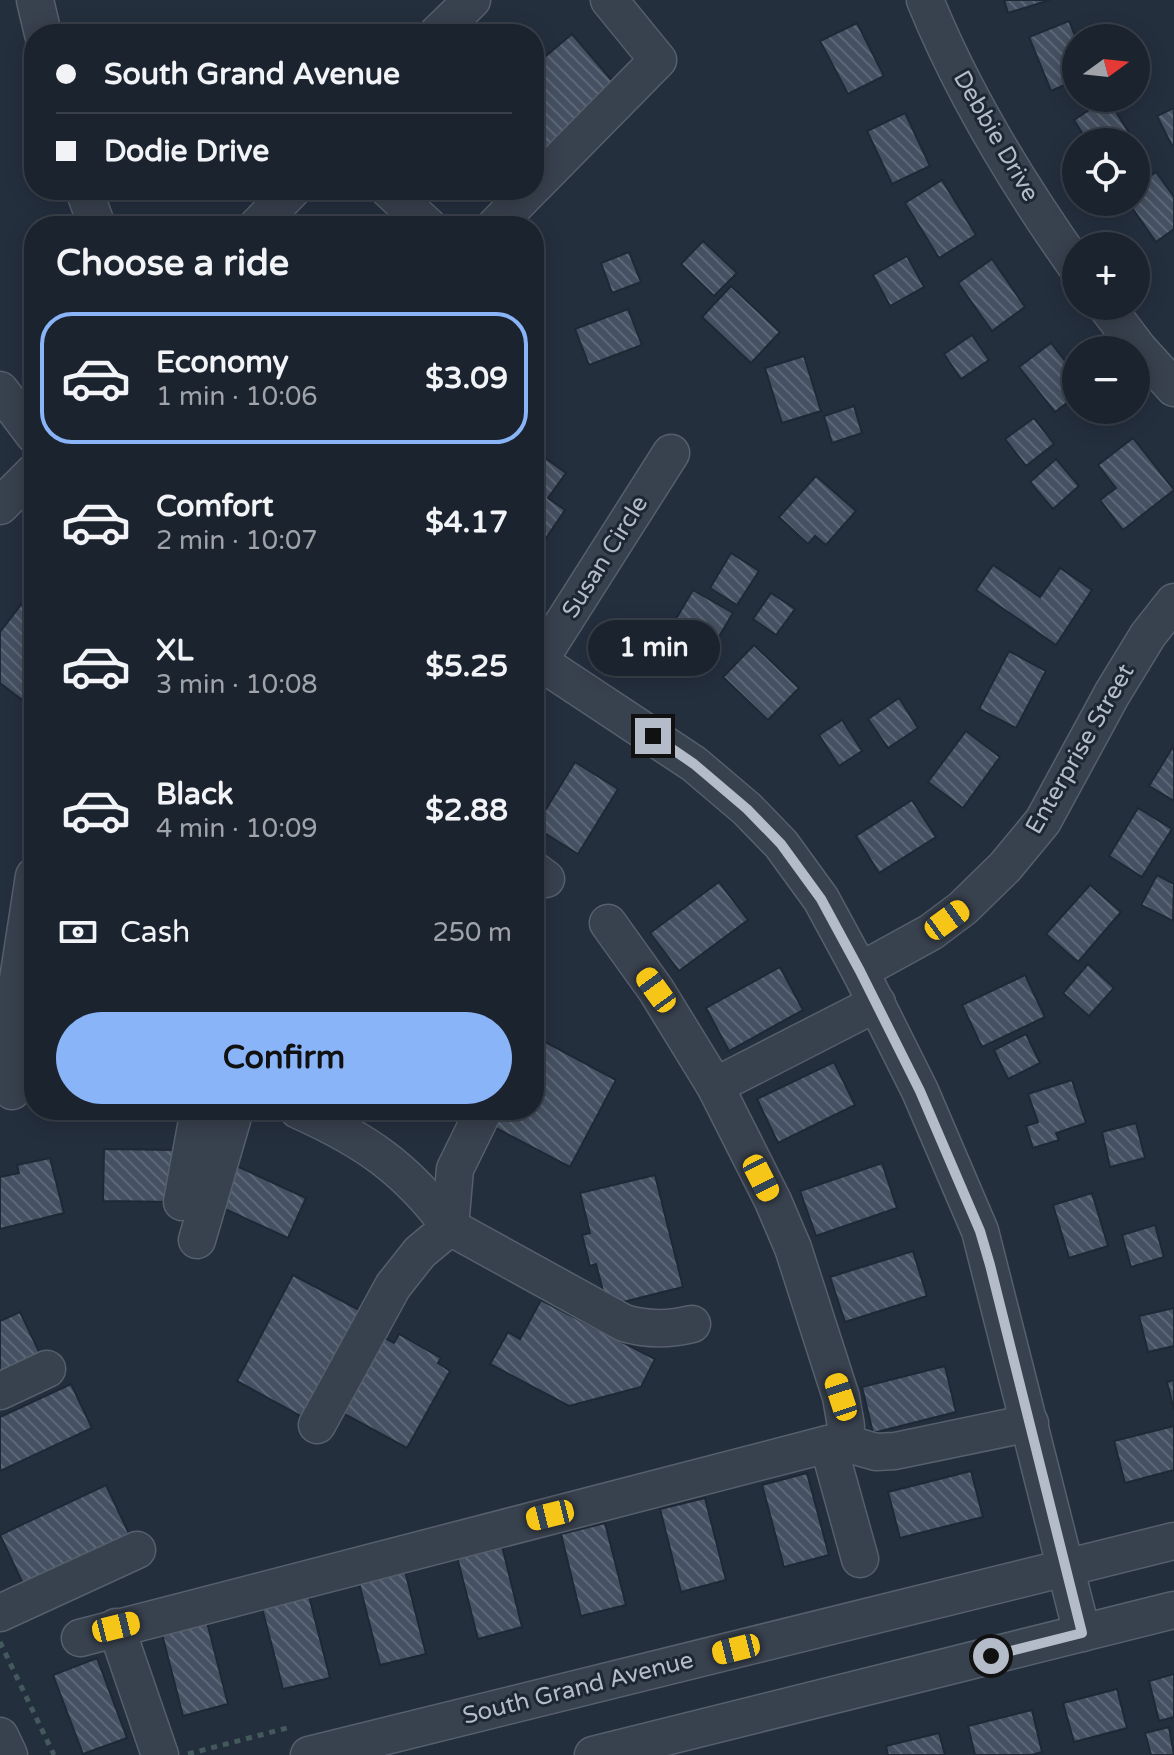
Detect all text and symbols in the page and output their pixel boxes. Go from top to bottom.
north arrow [1062,24,1150,112]
map controls [1062,24,1150,424]
text: South Grand Avenue [104,56,400,93]
street label: Debbie Drive [947,65,1045,207]
button: locate [1062,128,1150,216]
text: Dodie Drive [104,133,269,170]
button: + [1062,232,1150,320]
text: Choose a ride [56,242,289,285]
button: − [1062,336,1150,424]
icon: car [60,342,132,414]
text: Economy [156,344,289,381]
text: $3.09 [425,360,508,397]
text: 1 min · 10:06 [156,381,318,412]
icon: car [60,486,132,558]
text: Comfort [156,488,274,525]
street label: Susan Circle [556,490,654,624]
text: $4.17 [425,504,508,541]
text: 2 min · 10:07 [156,525,318,556]
callout: 1 min [587,620,719,676]
icon: car [60,630,132,702]
text: XL [156,632,193,669]
text: 1 min [619,632,689,663]
text: $5.25 [426,648,508,685]
street label: Enterprise Street [1020,659,1140,839]
text: 3 min · 10:08 [156,669,318,700]
route end [635,718,671,754]
icon: car [60,774,132,846]
text: Black [156,776,233,813]
text: $2.88 [425,792,508,829]
text: 4 min · 10:09 [156,813,318,844]
car [921,896,973,944]
icon: cash [56,910,100,954]
text: Cash [120,914,190,951]
text: 250 m [432,917,512,948]
car [632,964,680,1016]
button: Confirm [56,1012,512,1104]
car [739,1151,783,1205]
car [822,1370,860,1424]
car [524,1498,576,1532]
car [90,1610,142,1644]
car [710,1632,762,1666]
route start [973,1638,1009,1674]
street label: South Grand Avenue [460,1645,696,1731]

